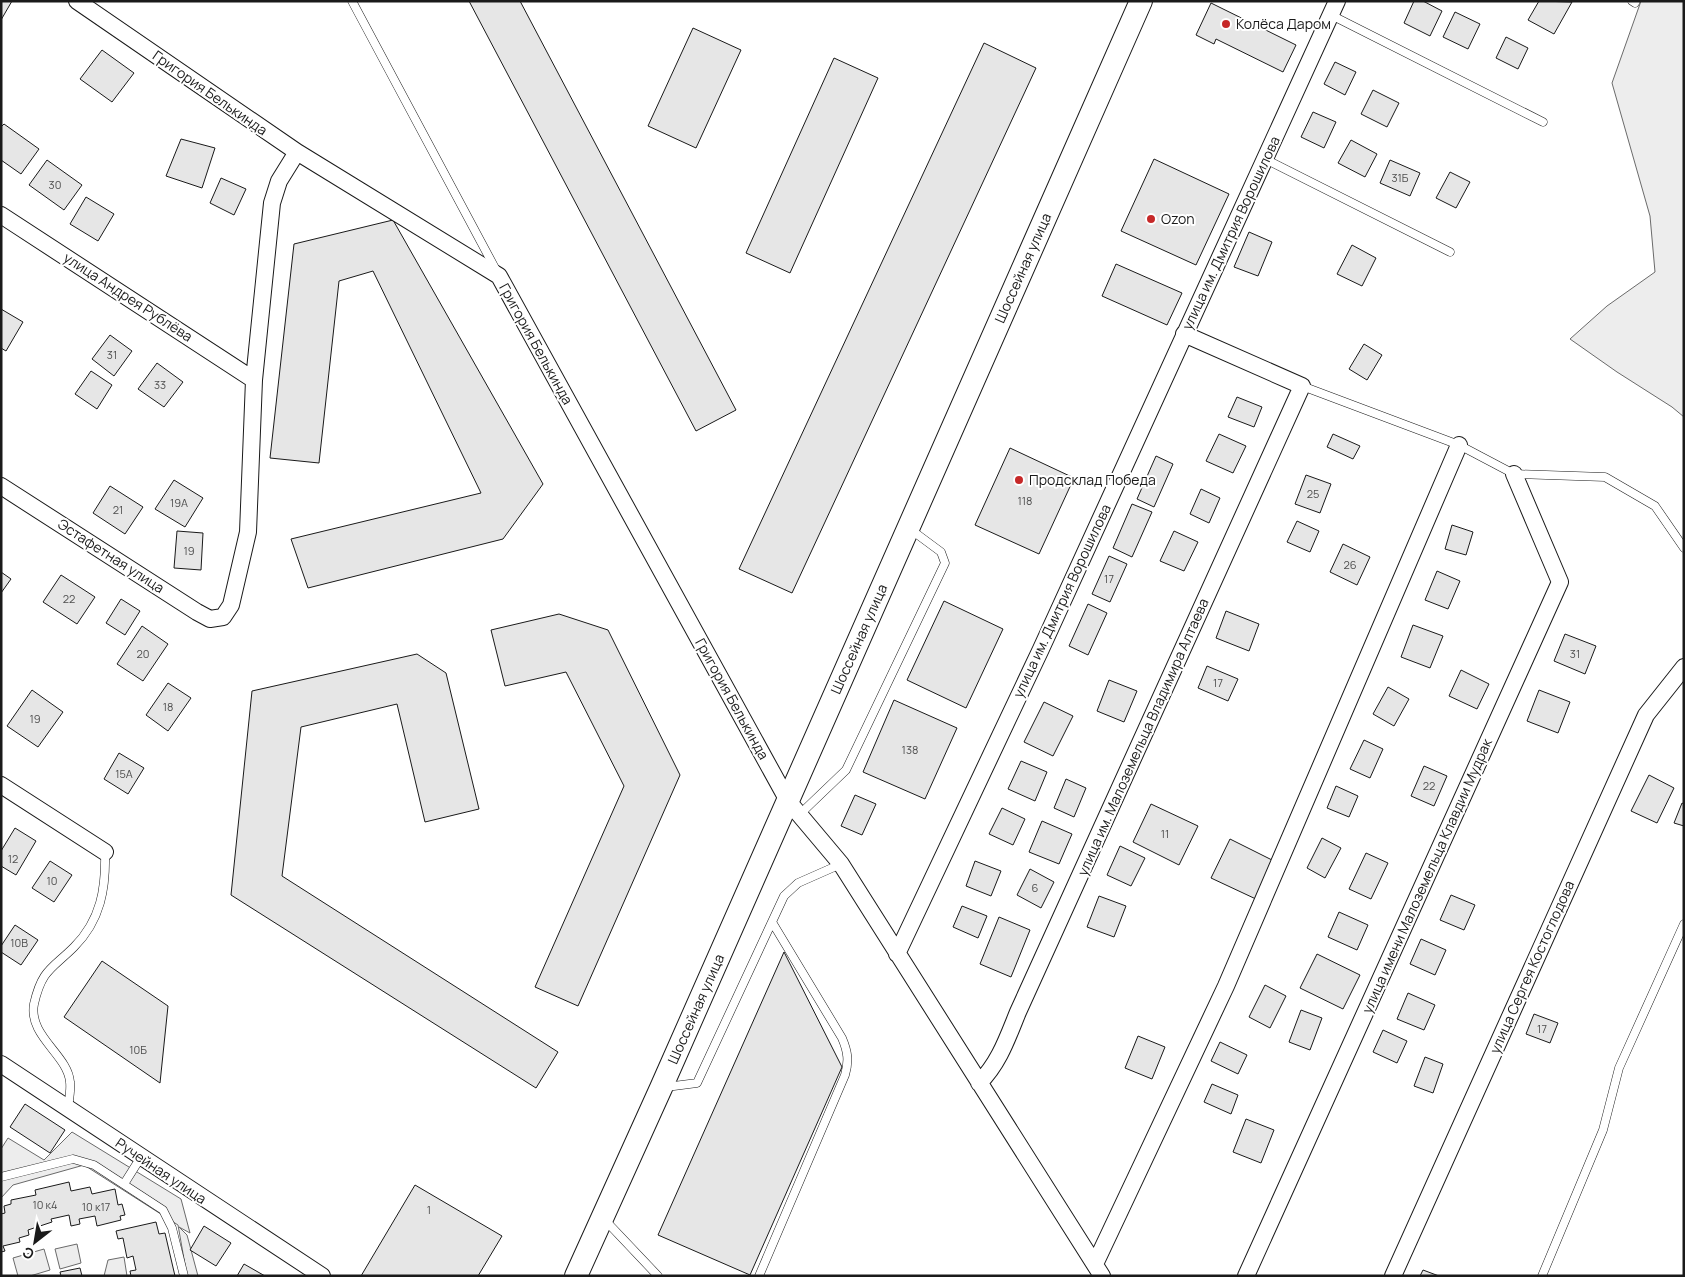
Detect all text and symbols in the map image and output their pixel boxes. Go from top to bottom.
place label: Колёса Даром [1236,14,1331,33]
marker: Колёса Даром [1220,18,1232,30]
street label: Григория Белькинда [149,46,271,139]
street label: улица им. Дмитрия Ворошилова [1177,133,1284,333]
house number: 31Б [1391,170,1409,185]
house number: 30 [49,177,61,192]
place label: Ozon [1161,209,1195,228]
street label: Шоссейная улица [990,210,1055,326]
marker: Ozon [1145,213,1157,225]
street label: улица Андрея Рублёва [60,248,196,345]
street label: Григория Белькинда [495,280,578,408]
house number: 31 [107,347,117,362]
house number: 33 [154,377,166,392]
place label: Продсклад Победа [1029,470,1156,489]
marker: Продсклад Победа [1013,474,1025,486]
house number: 25 [1307,486,1319,501]
house number: 118 [1018,493,1032,508]
house number: 19А [170,495,188,510]
street label: улица им. Дмитрия Ворошилова [1008,501,1115,701]
house number: 21 [113,502,123,517]
street label: Эстафетная улица [54,514,168,597]
house number: 19 [183,543,195,558]
house number: 26 [1343,557,1357,572]
house number: 17 [1104,571,1114,586]
street label: Шоссейная улица [826,581,891,697]
house number: 22 [63,591,75,606]
street label: улица им. Малоземельца Владимира Алтаева [1072,595,1213,879]
street label: Григория Белькинда [691,635,774,763]
house number: 20 [137,646,149,661]
house number: 31 [1570,646,1580,661]
house number: 17 [1213,675,1223,690]
house number: 18 [163,699,173,714]
house number: 19 [29,711,41,726]
street label: улица имени Малоземельца Клавдии Мудрак [1357,734,1496,1016]
house number: 138 [902,742,918,757]
house number: 15А [115,766,133,781]
house number: 22 [1423,778,1435,793]
house number: 11 [1161,826,1169,841]
house number: 12 [8,851,18,866]
house number: 10 [46,873,58,888]
street label: улица Сергея Костоглодова [1485,877,1578,1056]
house number: 6 [1032,880,1039,895]
house number: 10В [10,935,28,950]
street label: Шоссейная улица [663,951,728,1067]
house number: 17 [1537,1021,1547,1036]
house number: 10Б [129,1042,147,1057]
street label: Ручейная улица [112,1133,210,1208]
house number: 10 к4 [32,1197,58,1212]
house number: 10 к17 [82,1199,110,1214]
house number: 1 [427,1202,431,1217]
north arrow [10,1217,60,1267]
text: С [19,1243,37,1264]

